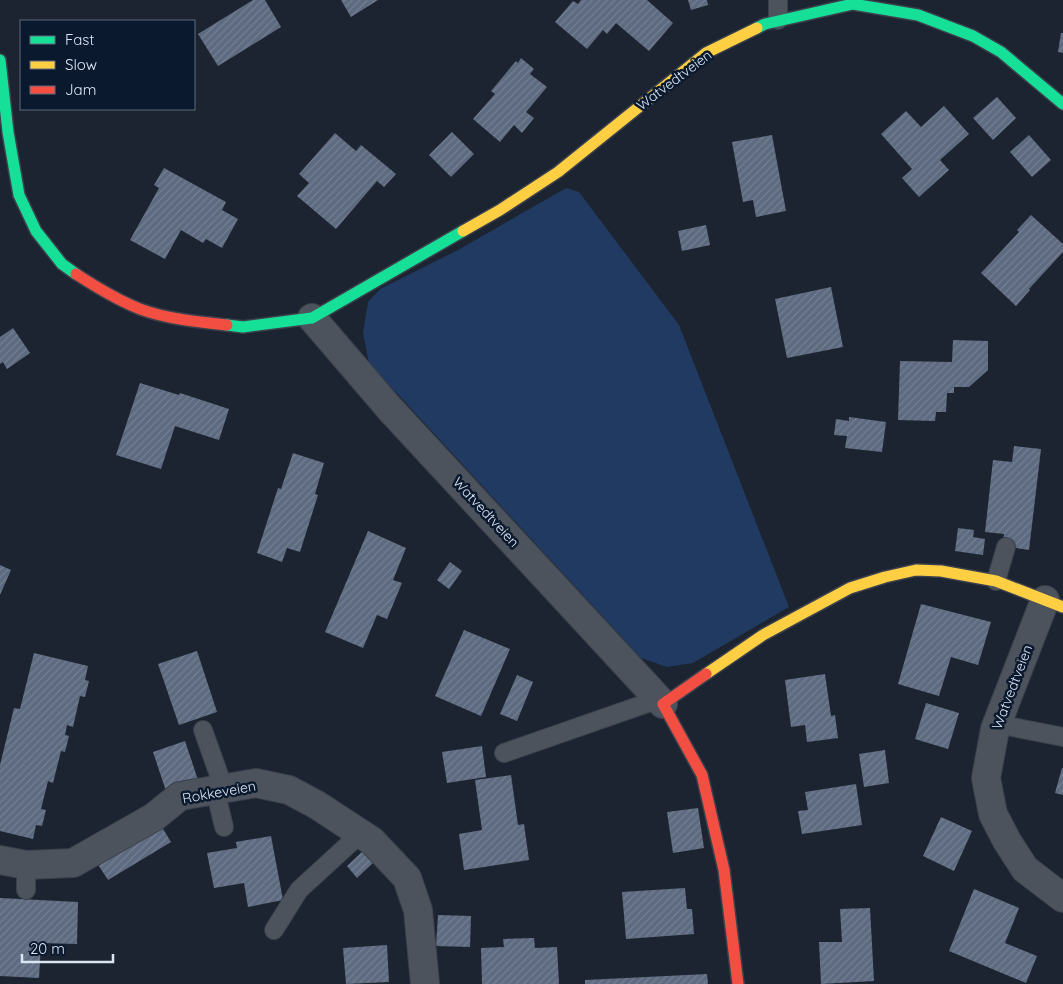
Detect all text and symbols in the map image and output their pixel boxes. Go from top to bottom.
legend [20,20,195,110]
text: Fast [65,30,94,49]
street label: Watvedtveien [633,46,715,114]
text: Slow [65,55,97,74]
text: Jam [65,80,96,99]
street label: Watvedtveien [449,473,523,551]
street label: Watvedtveien [988,642,1036,732]
street label: Rokkeveien [181,777,257,807]
scale bar [22,932,114,964]
text: 20 m [30,939,65,958]

